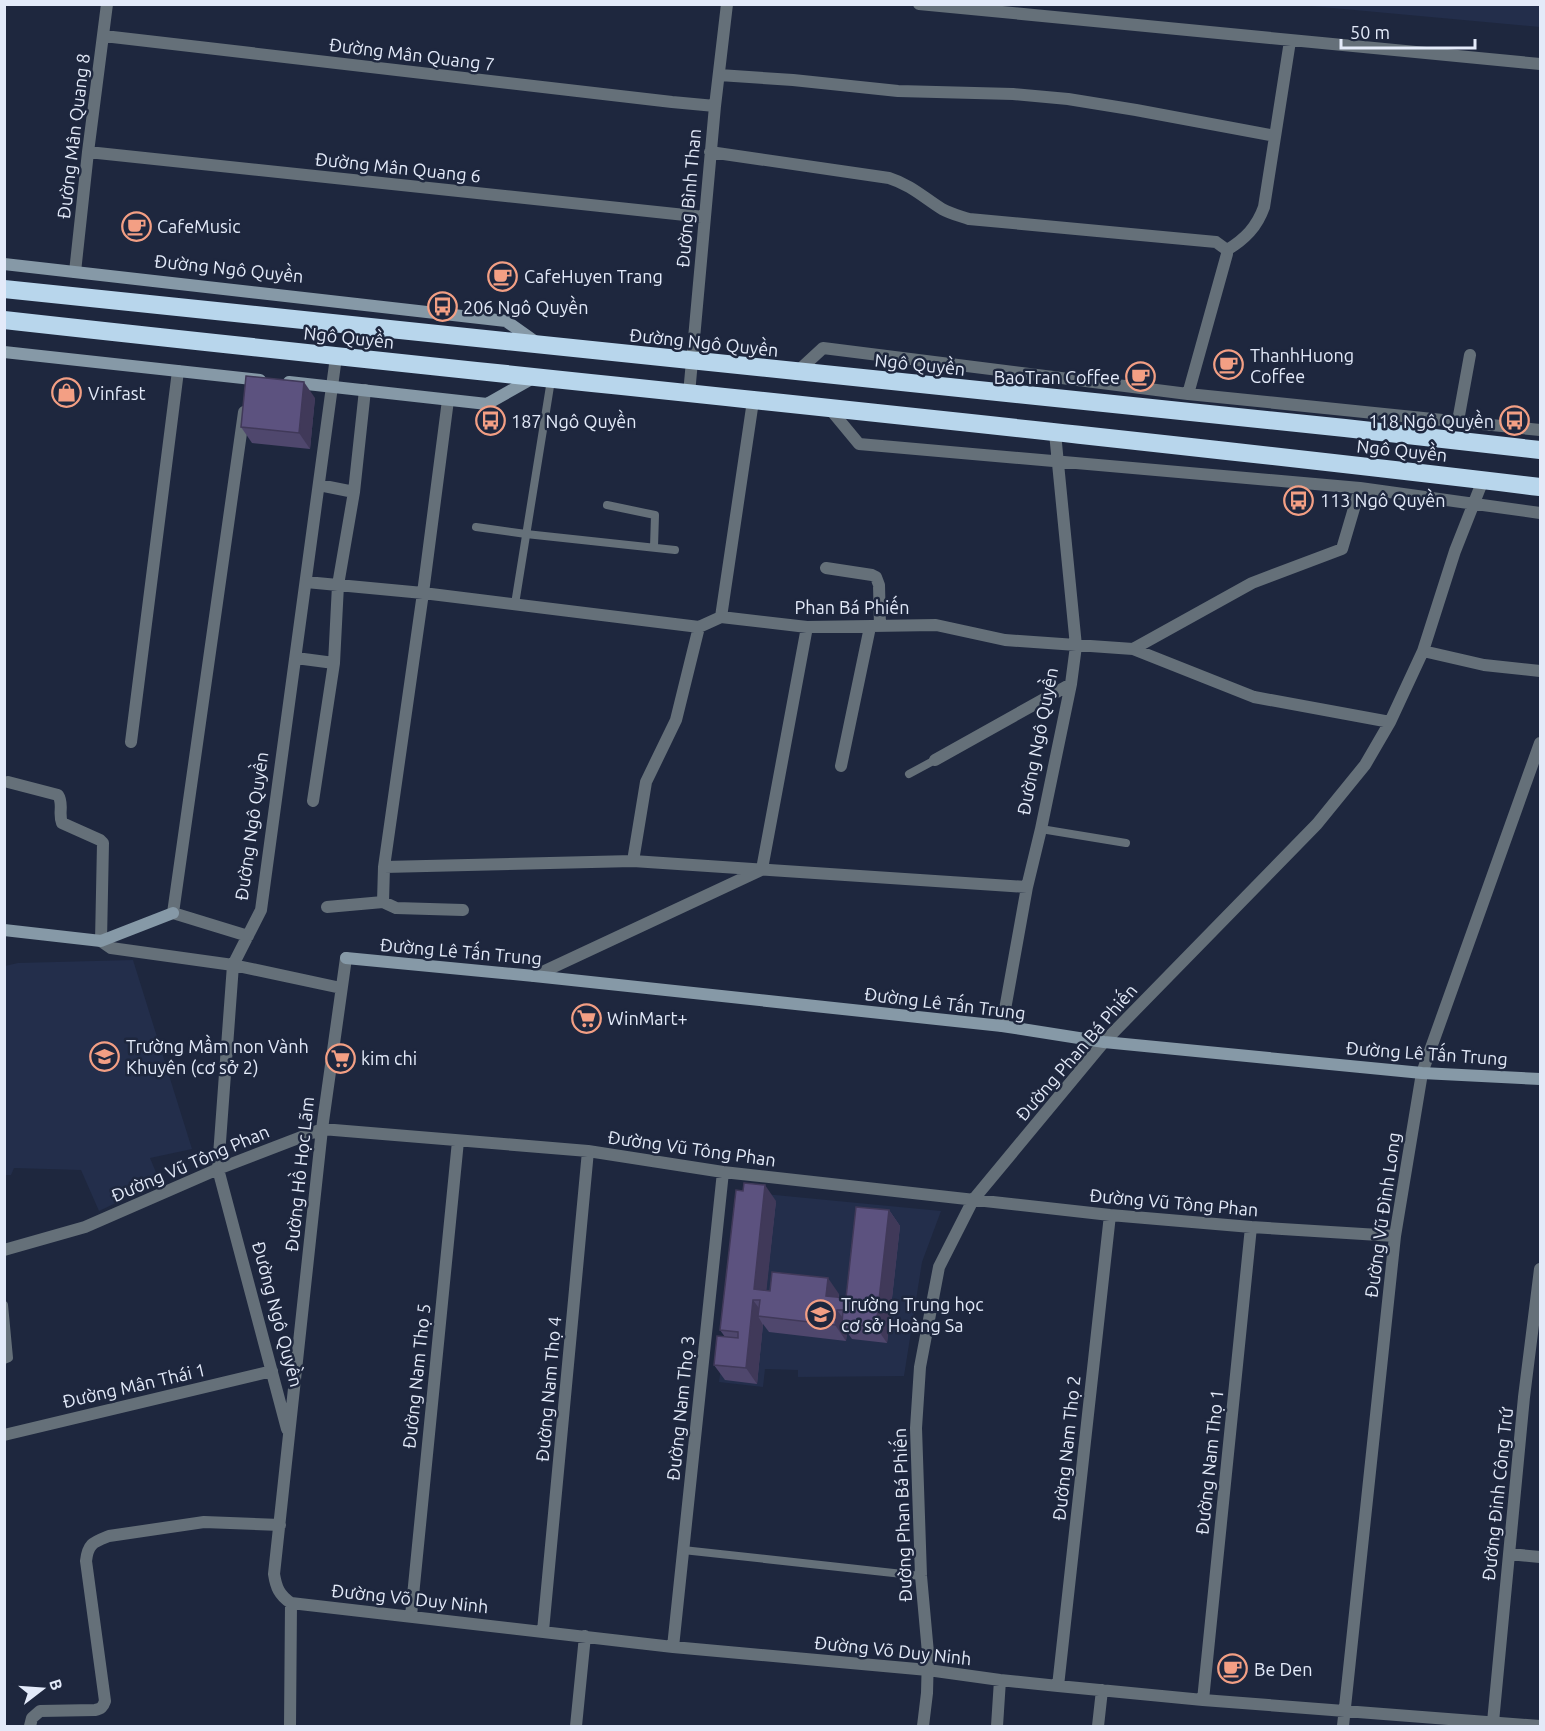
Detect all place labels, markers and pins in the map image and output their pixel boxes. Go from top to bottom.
cafe icon: CafeMusic [120,210,152,242]
place label: CafeMusic [157,216,241,236]
cafe icon: CafeHuyen Trang [487,260,519,292]
place label: CafeHuyen Trang [524,266,663,286]
bus stop icon: 206 Ngô Quyền [426,291,458,323]
place label: 206 Ngô Quyền [463,295,589,318]
place label: ThanhHuong Coffee [1250,345,1354,386]
cafe icon: ThanhHuong Coffee [1213,349,1245,381]
cafe icon: BaoTran Coffee [1125,361,1157,393]
place label: BaoTran Coffee [994,367,1120,387]
shop icon: Vinfast [51,377,83,409]
place label: Vinfast [88,383,146,403]
bus stop icon: 187 Ngô Quyền [474,405,506,437]
bus stop icon: 118 Ngô Quyền [1499,405,1531,437]
place label: 187 Ngô Quyền [511,409,637,432]
place label: 118 Ngô Quyền [1369,409,1494,432]
bus stop icon: 113 Ngô Quyền [1283,484,1315,516]
place label: 113 Ngô Quyền [1320,488,1446,511]
supermarket icon: WinMart+ [570,1002,602,1034]
place label: WinMart+ [607,1008,688,1028]
place label: Trường Mầm non Vành Khuyên (cơ sở 2) [126,1034,309,1078]
school or university icon: Trường Mầm non Vành Khuyên (cơ sở 2) [89,1040,121,1072]
supermarket icon: kim chi [324,1042,356,1074]
place label: kim chi [361,1048,417,1068]
place label: Trường Trung học cơ sở Hoàng Sa [841,1294,984,1335]
school or university icon: Trường Trung học cơ sở Hoàng Sa [804,1298,836,1330]
cafe icon: Be Den [1217,1653,1249,1685]
place label: Be Den [1254,1659,1312,1679]

